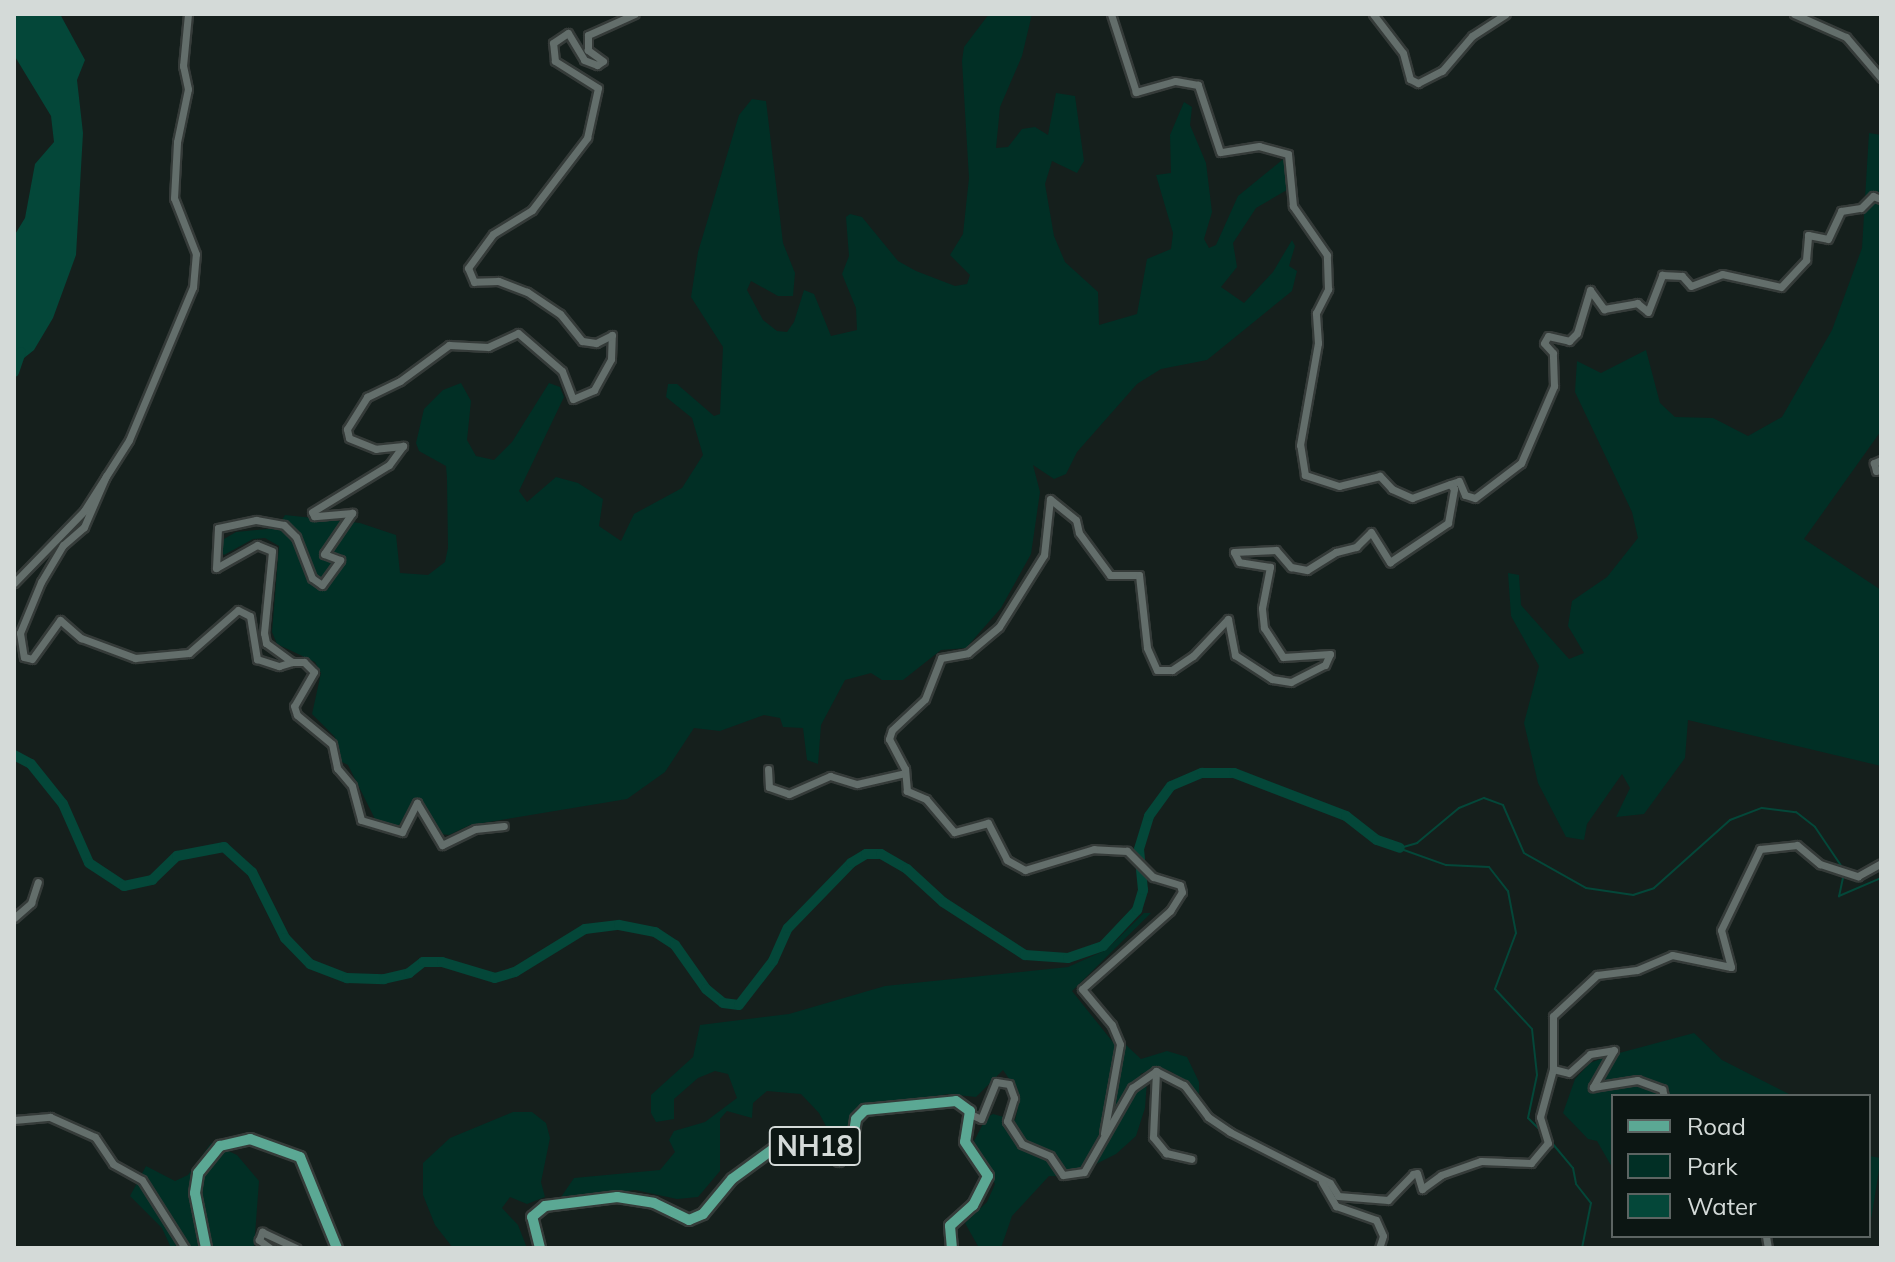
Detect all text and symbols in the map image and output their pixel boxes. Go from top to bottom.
legend [1611,1094,1871,1238]
text: Road [1687,1111,1746,1141]
road number: NH18 [767,1122,863,1170]
text: Park [1687,1151,1738,1181]
text: Water [1687,1191,1757,1221]

